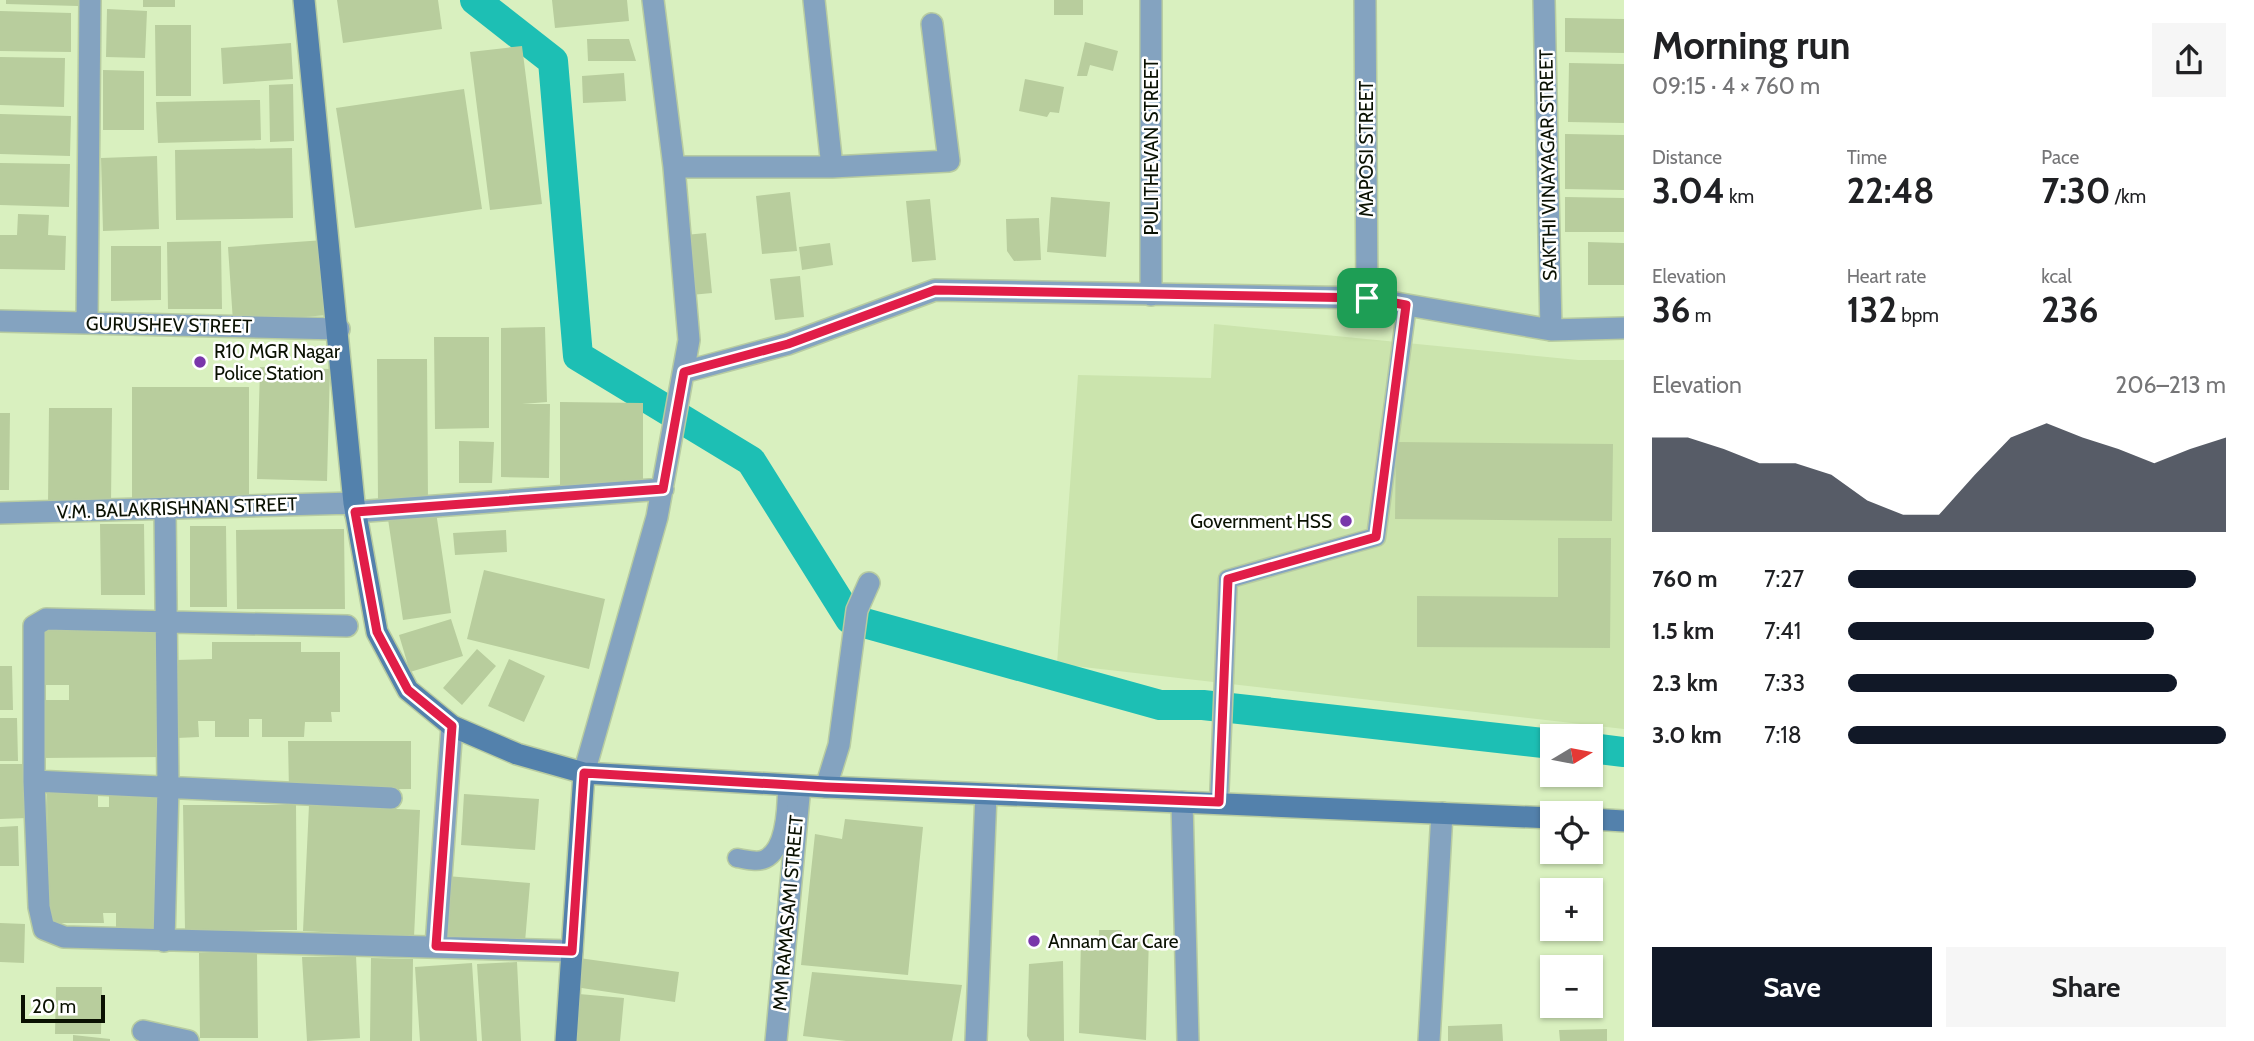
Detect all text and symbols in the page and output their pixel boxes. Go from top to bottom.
text: Morning run [1652,22,1851,69]
button: share [2152,23,2226,97]
street label: SAKTHI VINAYAGAR STREET [1534,49,1562,281]
street label: PULITHEVAN STREET [1140,59,1163,235]
text: 09:15 · 4 × 760 m [1652,72,1820,100]
street label: MAPOSI STREET [1355,81,1378,217]
text: Distance [1652,146,1722,169]
text: Time [1847,146,1887,169]
text: Pace [2041,146,2079,169]
text: 3.04 [1652,169,1725,212]
text: 22:48 [1847,169,1934,212]
text: 7:30 [2041,169,2111,212]
text: km [1725,185,1754,208]
text: /km [2111,185,2146,208]
text: Elevation [1652,265,1726,288]
text: Heart rate [1847,265,1926,288]
text: kcal [2041,265,2072,288]
pin [1337,268,1397,328]
icon: arrive [1348,279,1386,317]
text: 36 [1652,288,1691,331]
text: 132 [1847,288,1897,331]
text: 236 [2041,288,2098,331]
text: m [1691,304,1712,327]
text: bpm [1897,304,1939,327]
street label: GURUSHEV STREET [86,312,252,338]
place label: R10 MGR Nagar Police Station [214,340,340,385]
marker: R10 MGR Nagar Police Station [192,354,208,370]
text: Elevation [1652,371,1742,399]
text: 206–213 m [2115,371,2226,399]
street label: V.M. BALAKRISHNAN STREET [56,492,298,524]
place label: Government HSS [1190,510,1332,533]
marker: Government HSS [1338,513,1354,529]
text: 760 m [1652,565,1718,593]
text: 7:27 [1764,565,1804,593]
text: 1.5 km [1652,617,1714,645]
text: 7:41 [1764,617,1801,645]
text: 2.3 km [1652,669,1718,697]
text: 7:33 [1764,669,1805,697]
text: 3.0 km [1652,721,1722,749]
text: 7:18 [1764,721,1802,749]
north arrow [1540,724,1603,788]
map controls [1540,724,1603,1018]
button: locate [1540,801,1603,864]
street label: MM RAMASAMI STREET [768,814,808,1012]
button: + [1540,878,1603,941]
place label: Annam Car Care [1048,930,1179,953]
marker: Annam Car Care [1026,933,1042,949]
button: Save [1652,947,1932,1027]
button: Share [1946,947,2226,1027]
button: − [1540,955,1603,1018]
scale bar [21,992,105,1024]
text: 20 m [32,995,76,1018]

